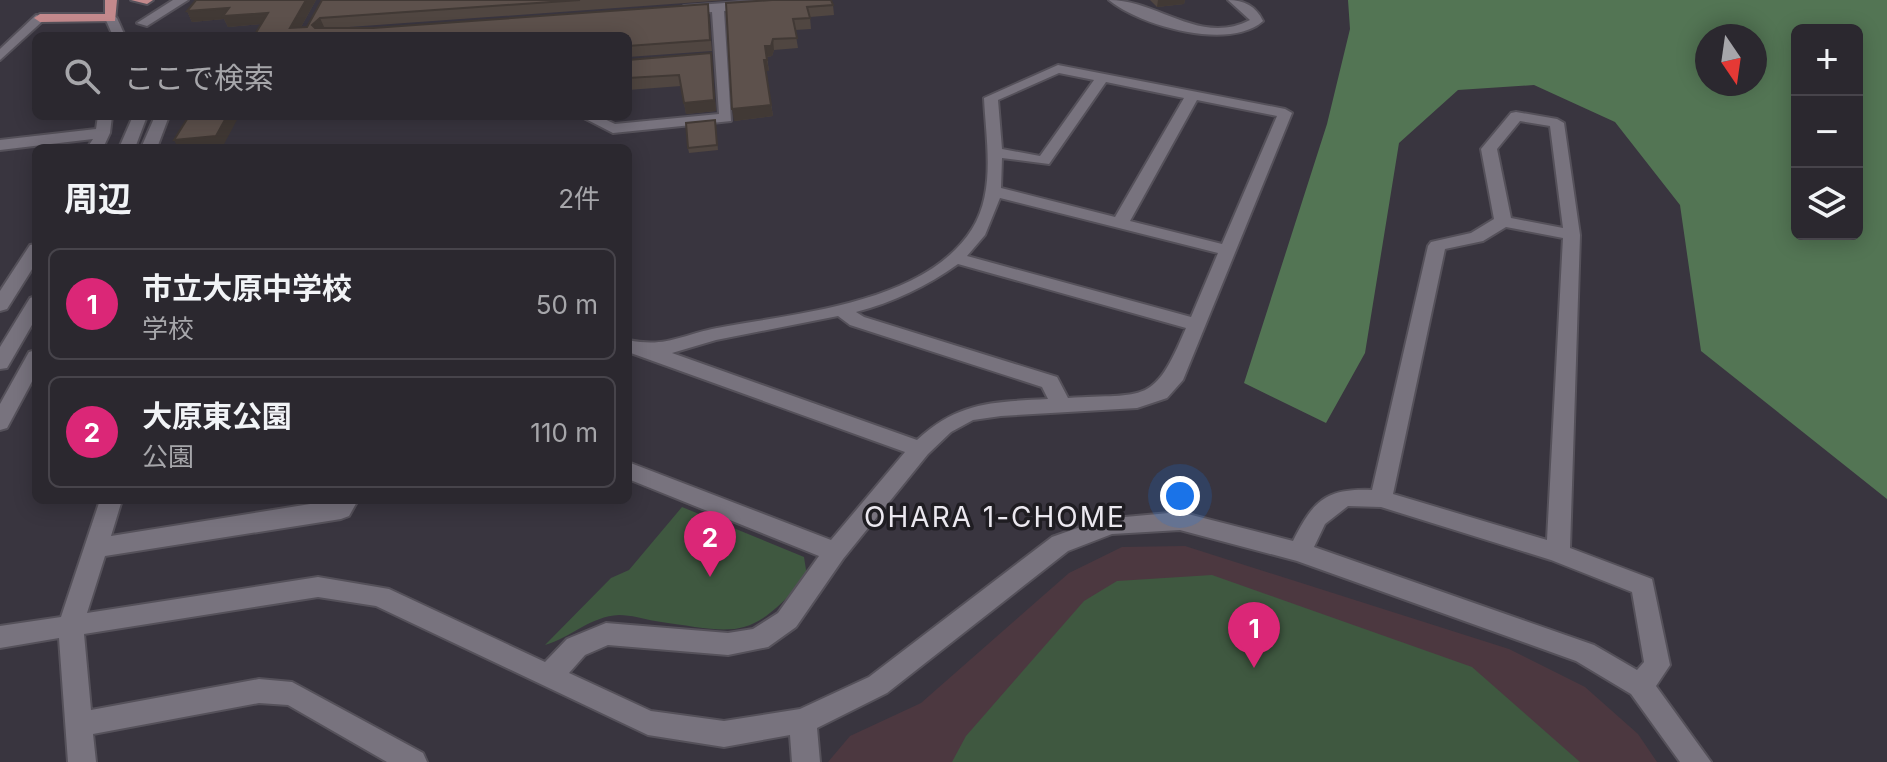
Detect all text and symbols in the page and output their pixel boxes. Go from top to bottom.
north arrow [1695,24,1767,96]
map controls [1791,24,1863,240]
button: + [1791,24,1863,96]
search box [32,32,632,120]
icon: search [60,54,104,98]
text: ここで検索 [124,60,274,96]
button: − [1791,96,1863,168]
button: layers [1791,168,1863,240]
text: 周辺 [64,178,132,219]
text: 2件 [558,183,600,214]
text: 市立大原中学校 [142,270,352,306]
text: 1 [86,289,98,320]
text: 50 m [536,289,598,320]
text: 学校 [142,313,194,344]
text: 大原東公園 [142,398,292,434]
text: 2 [84,417,100,448]
text: 110 m [530,417,598,448]
text: 公園 [142,441,194,472]
your location [1160,476,1200,516]
district label: OHARA 1-CHOME [864,500,1126,534]
pin: 2 [684,511,736,577]
pin: 1 [1228,602,1280,668]

